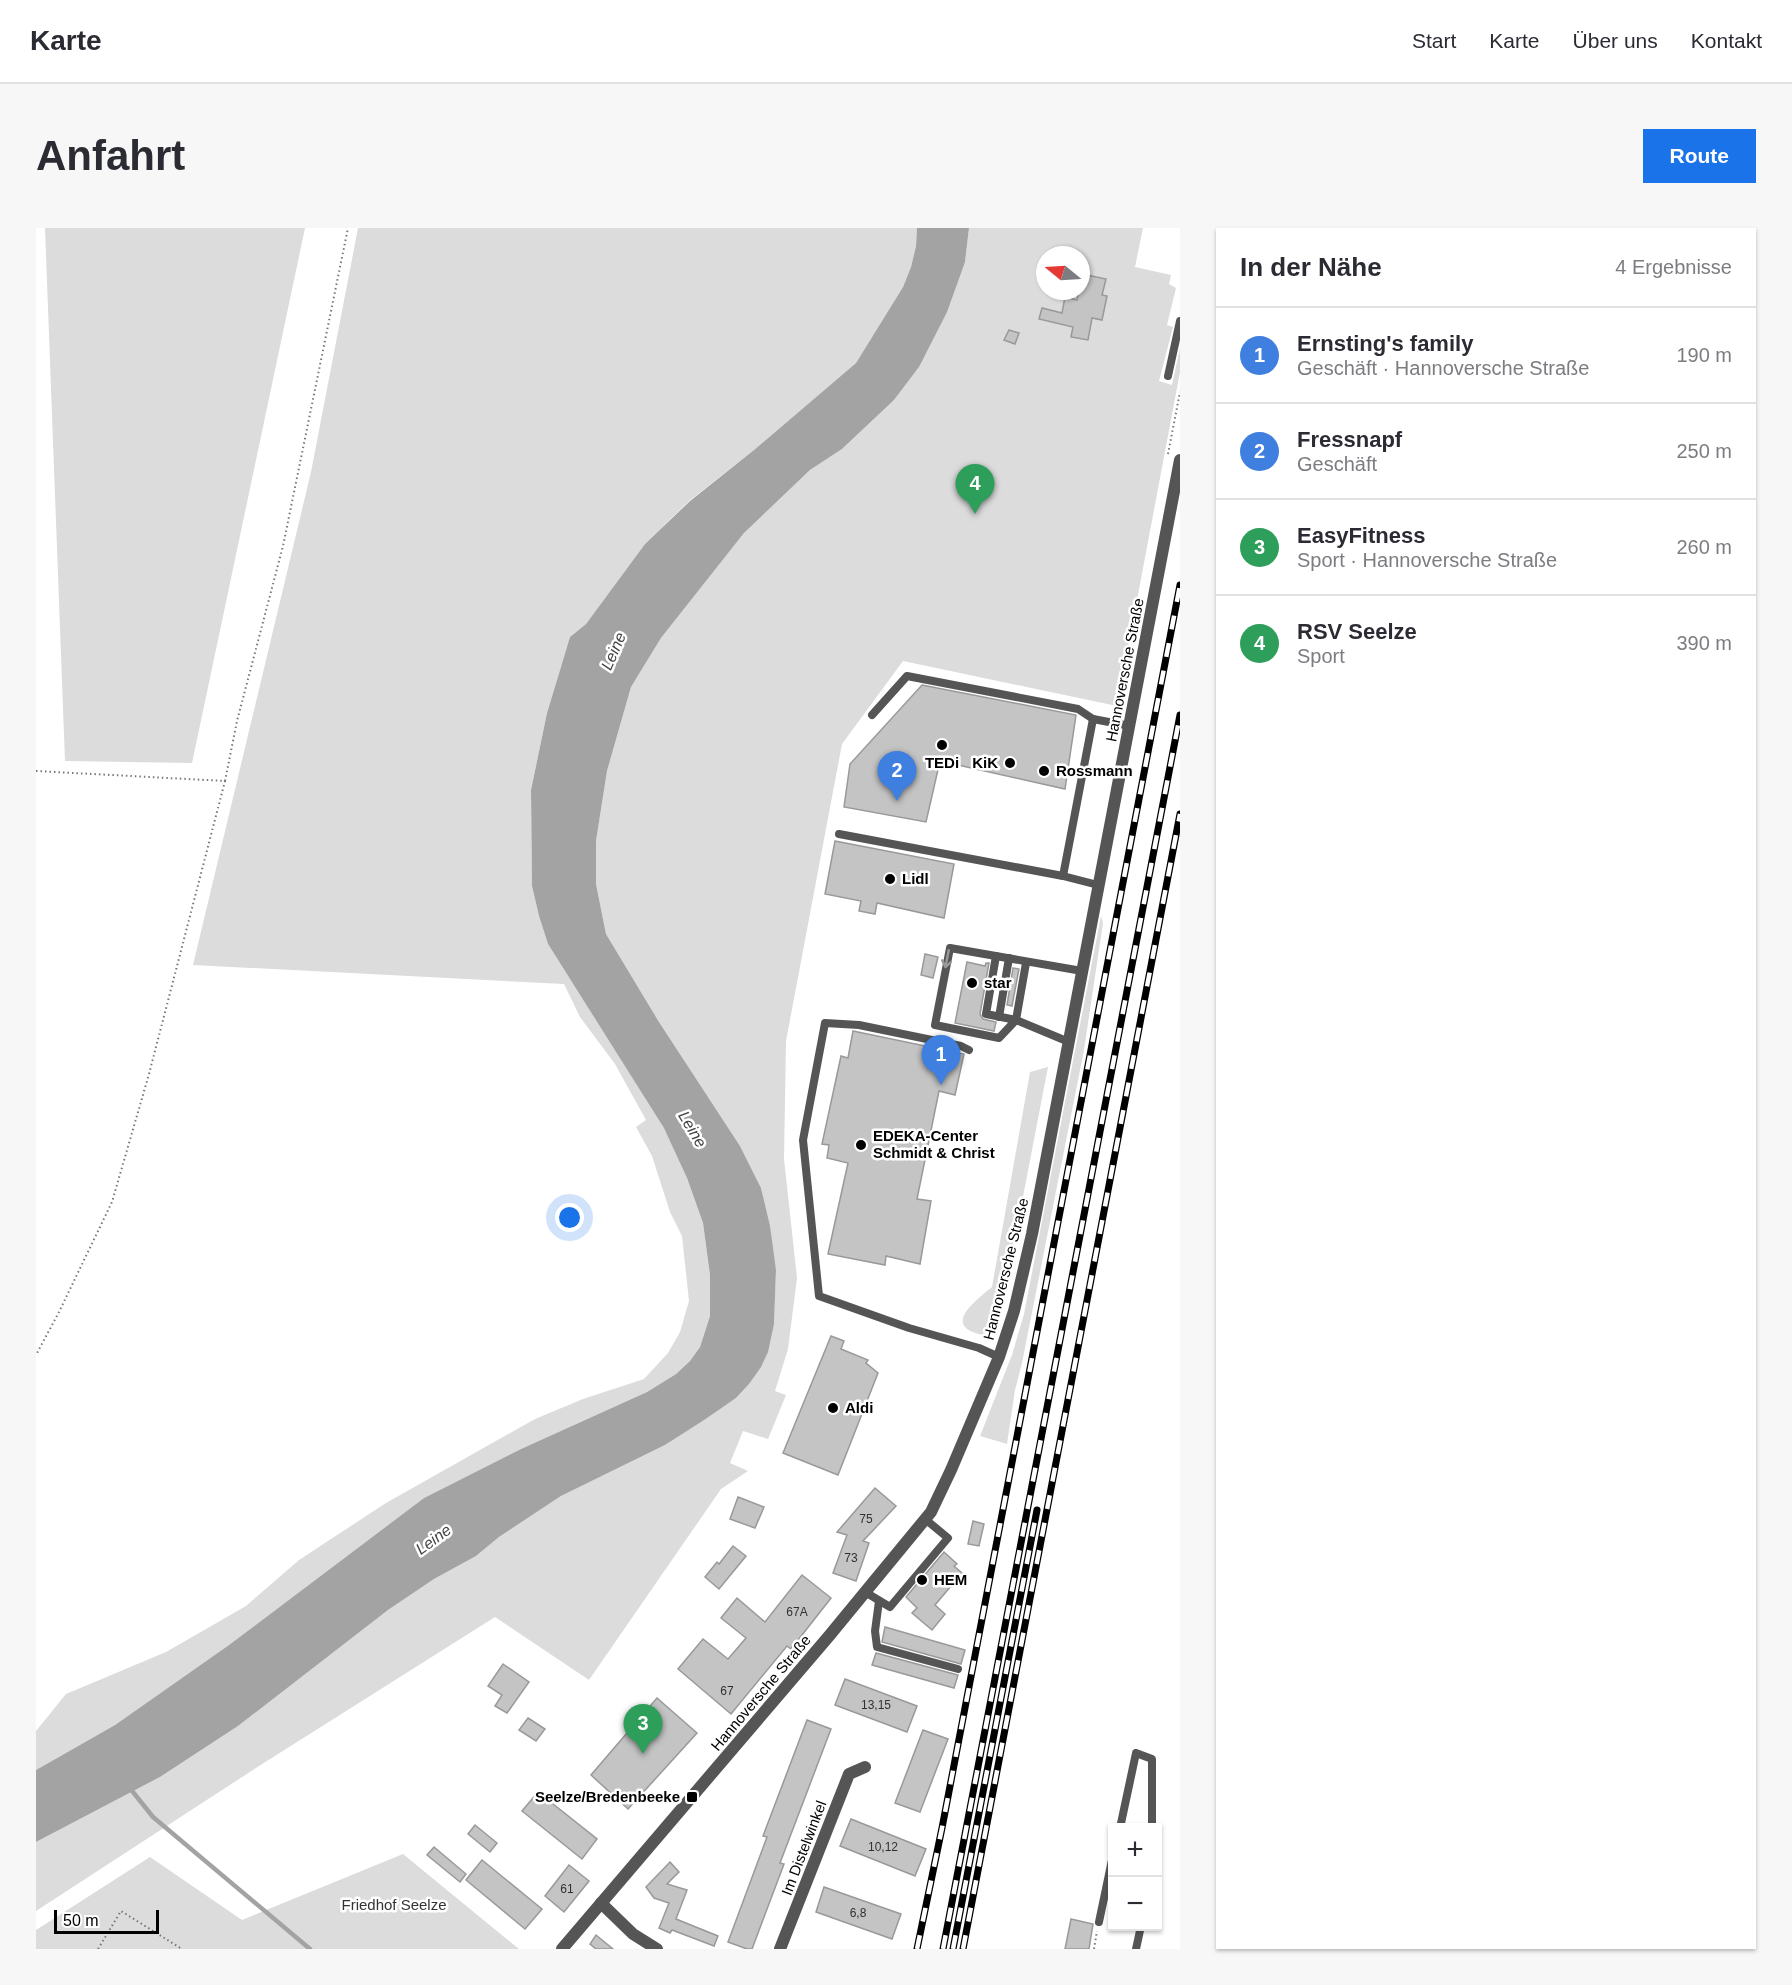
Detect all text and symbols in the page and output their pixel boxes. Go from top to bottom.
text: Karte [30,25,102,56]
text: Start [1412,29,1456,52]
text: Karte [1489,29,1540,52]
text: Über uns [1573,29,1658,52]
text: Kontakt [1691,29,1762,52]
button: Route [1643,129,1756,183]
text: Anfahrt [36,132,185,179]
north arrow [1036,246,1090,300]
text: In der Nähe [1240,252,1382,282]
text: 4 Ergebnisse [1615,256,1732,278]
text: Ernsting's family [1297,331,1473,356]
text: 1 [1254,344,1265,366]
text: 190 m [1676,344,1732,366]
text: Geschäft · Hannoversche Straße [1297,357,1589,379]
text: Fressnapf [1297,427,1402,452]
text: 2 [1254,440,1265,462]
text: 250 m [1676,440,1732,462]
text: Geschäft [1297,453,1377,475]
pin: 4 [956,464,994,514]
text: EasyFitness [1297,523,1425,548]
text: 3 [1254,536,1265,558]
text: 260 m [1676,536,1732,558]
text: Sport · Hannoversche Straße [1297,549,1557,571]
street label: Hannoversche Straße [1102,597,1147,743]
text: RSV Seelze [1297,619,1417,644]
water label: Leine [598,630,629,673]
text: 4 [1254,632,1265,654]
text: 390 m [1676,632,1732,654]
text: Sport [1297,645,1345,667]
marker: TEDi [935,738,949,752]
pin: 2 [878,752,916,801]
place label: TEDi [925,754,959,771]
place label: KiK [972,754,998,771]
marker: KiK [1003,756,1017,770]
place label: Rossmann [1056,762,1133,779]
marker: Rossmann [1037,764,1051,778]
place label: Lidl [902,870,929,887]
marker: Lidl [883,872,897,886]
one-way arrow [941,949,952,968]
place label: star [984,974,1012,991]
marker: star [965,976,979,990]
pin: 1 [922,1036,960,1085]
water label: Leine [675,1108,710,1150]
place label: EDEKA-Center Schmidt & Christ [873,1127,995,1161]
marker: EDEKA-Center Schmidt & Christ [854,1138,868,1152]
street label: Hannoversche Straße [980,1196,1031,1342]
your location [555,1203,584,1232]
place label: Aldi [845,1399,873,1416]
marker: Aldi [826,1401,840,1415]
house number: 75 [859,1512,873,1526]
water label: Leine [412,1521,454,1558]
house number: 73 [844,1551,858,1565]
place label: HEM [934,1571,967,1588]
marker: HEM [915,1573,929,1587]
house number: 67A [786,1605,808,1619]
street label: Hannoversche Straße [707,1631,814,1754]
house number: 67 [720,1684,734,1698]
house number: 13,15 [861,1698,891,1712]
pin: 3 [624,1704,662,1754]
place label: Seelze/Bredenbeeke [535,1788,680,1805]
marker: Seelze/Bredenbeeke [685,1790,699,1804]
street label: Im Distelwinkel [778,1798,829,1898]
map controls [1108,1823,1162,1931]
button: + [1108,1823,1162,1877]
house number: 10,12 [868,1840,898,1854]
button: − [1108,1877,1162,1931]
house number: 61 [560,1882,574,1896]
park label: Friedhof Seelze [341,1896,447,1913]
house number: 6,8 [850,1906,867,1920]
scale bar [54,1907,159,1934]
text: 50 m [63,1912,99,1929]

